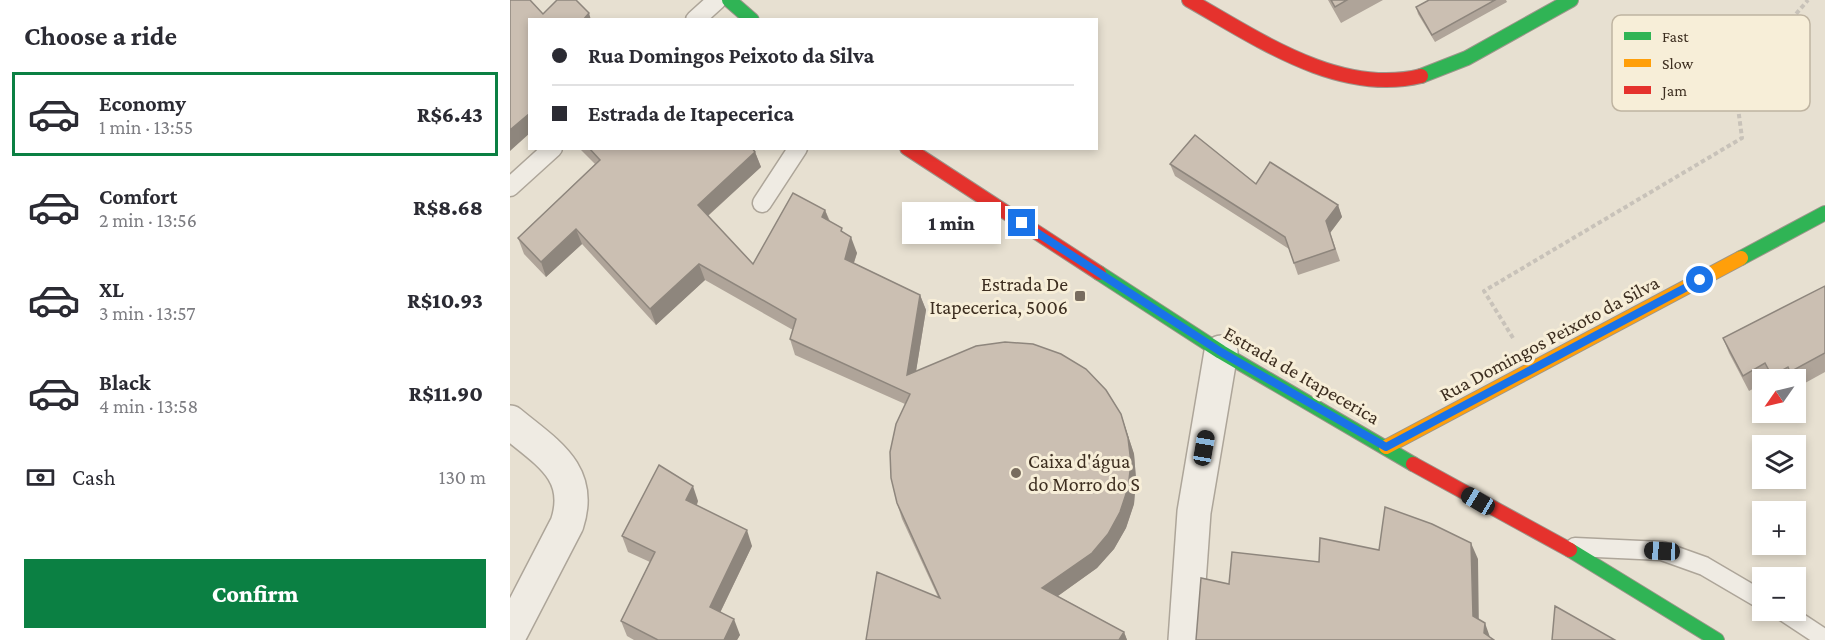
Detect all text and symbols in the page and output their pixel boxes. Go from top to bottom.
legend [1612,15,1810,111]
text: Choose a ride [24,21,177,51]
text: Fast [1662,28,1689,45]
text: Rua Domingos Peixoto da Silva [588,43,874,68]
text: Slow [1662,55,1694,72]
text: Jam [1660,82,1687,100]
icon: car [27,87,81,141]
text: Economy [99,91,186,116]
text: Estrada de Itapecerica [588,101,794,126]
text: R$6.43 [417,102,483,127]
text: 1 min · 13:55 [99,116,193,138]
icon: car [27,180,81,234]
text: Comfort [99,184,177,209]
text: R$8.68 [413,195,483,220]
callout: 1 min [902,202,1001,244]
text: 2 min · 13:56 [99,209,197,231]
route end [1008,209,1035,236]
text: 1 min [928,212,975,234]
route start [1686,266,1713,293]
street label: Rua Domingos Peixoto da Silva [1436,271,1663,406]
icon: car [27,273,81,327]
place label: Estrada De Itapecerica, 5006 [929,273,1068,319]
text: XL [99,277,124,302]
text: R$10.93 [407,288,483,313]
marker: Estrada De Itapecerica, 5006 [1073,289,1087,303]
text: 3 min · 13:57 [99,302,195,324]
street label: Estrada de Itapecerica [1220,321,1384,429]
icon: car [27,366,81,420]
north arrow [1752,369,1806,423]
map controls [1752,369,1806,621]
text: Black [99,370,151,395]
text: R$11.90 [408,381,483,406]
text: 4 min · 13:58 [99,395,198,417]
car [1192,429,1216,467]
button: layers [1752,435,1806,489]
place label: Caixa d'água do Morro do S [1028,450,1140,495]
icon: cash [24,461,57,494]
text: Cash [72,465,116,490]
text: 130 m [439,466,486,488]
marker: Caixa d'água do Morro do S [1009,466,1023,480]
car [1458,484,1498,518]
button: + [1752,501,1806,555]
car [1644,541,1680,561]
button: Confirm [24,559,486,628]
button: − [1752,567,1806,621]

